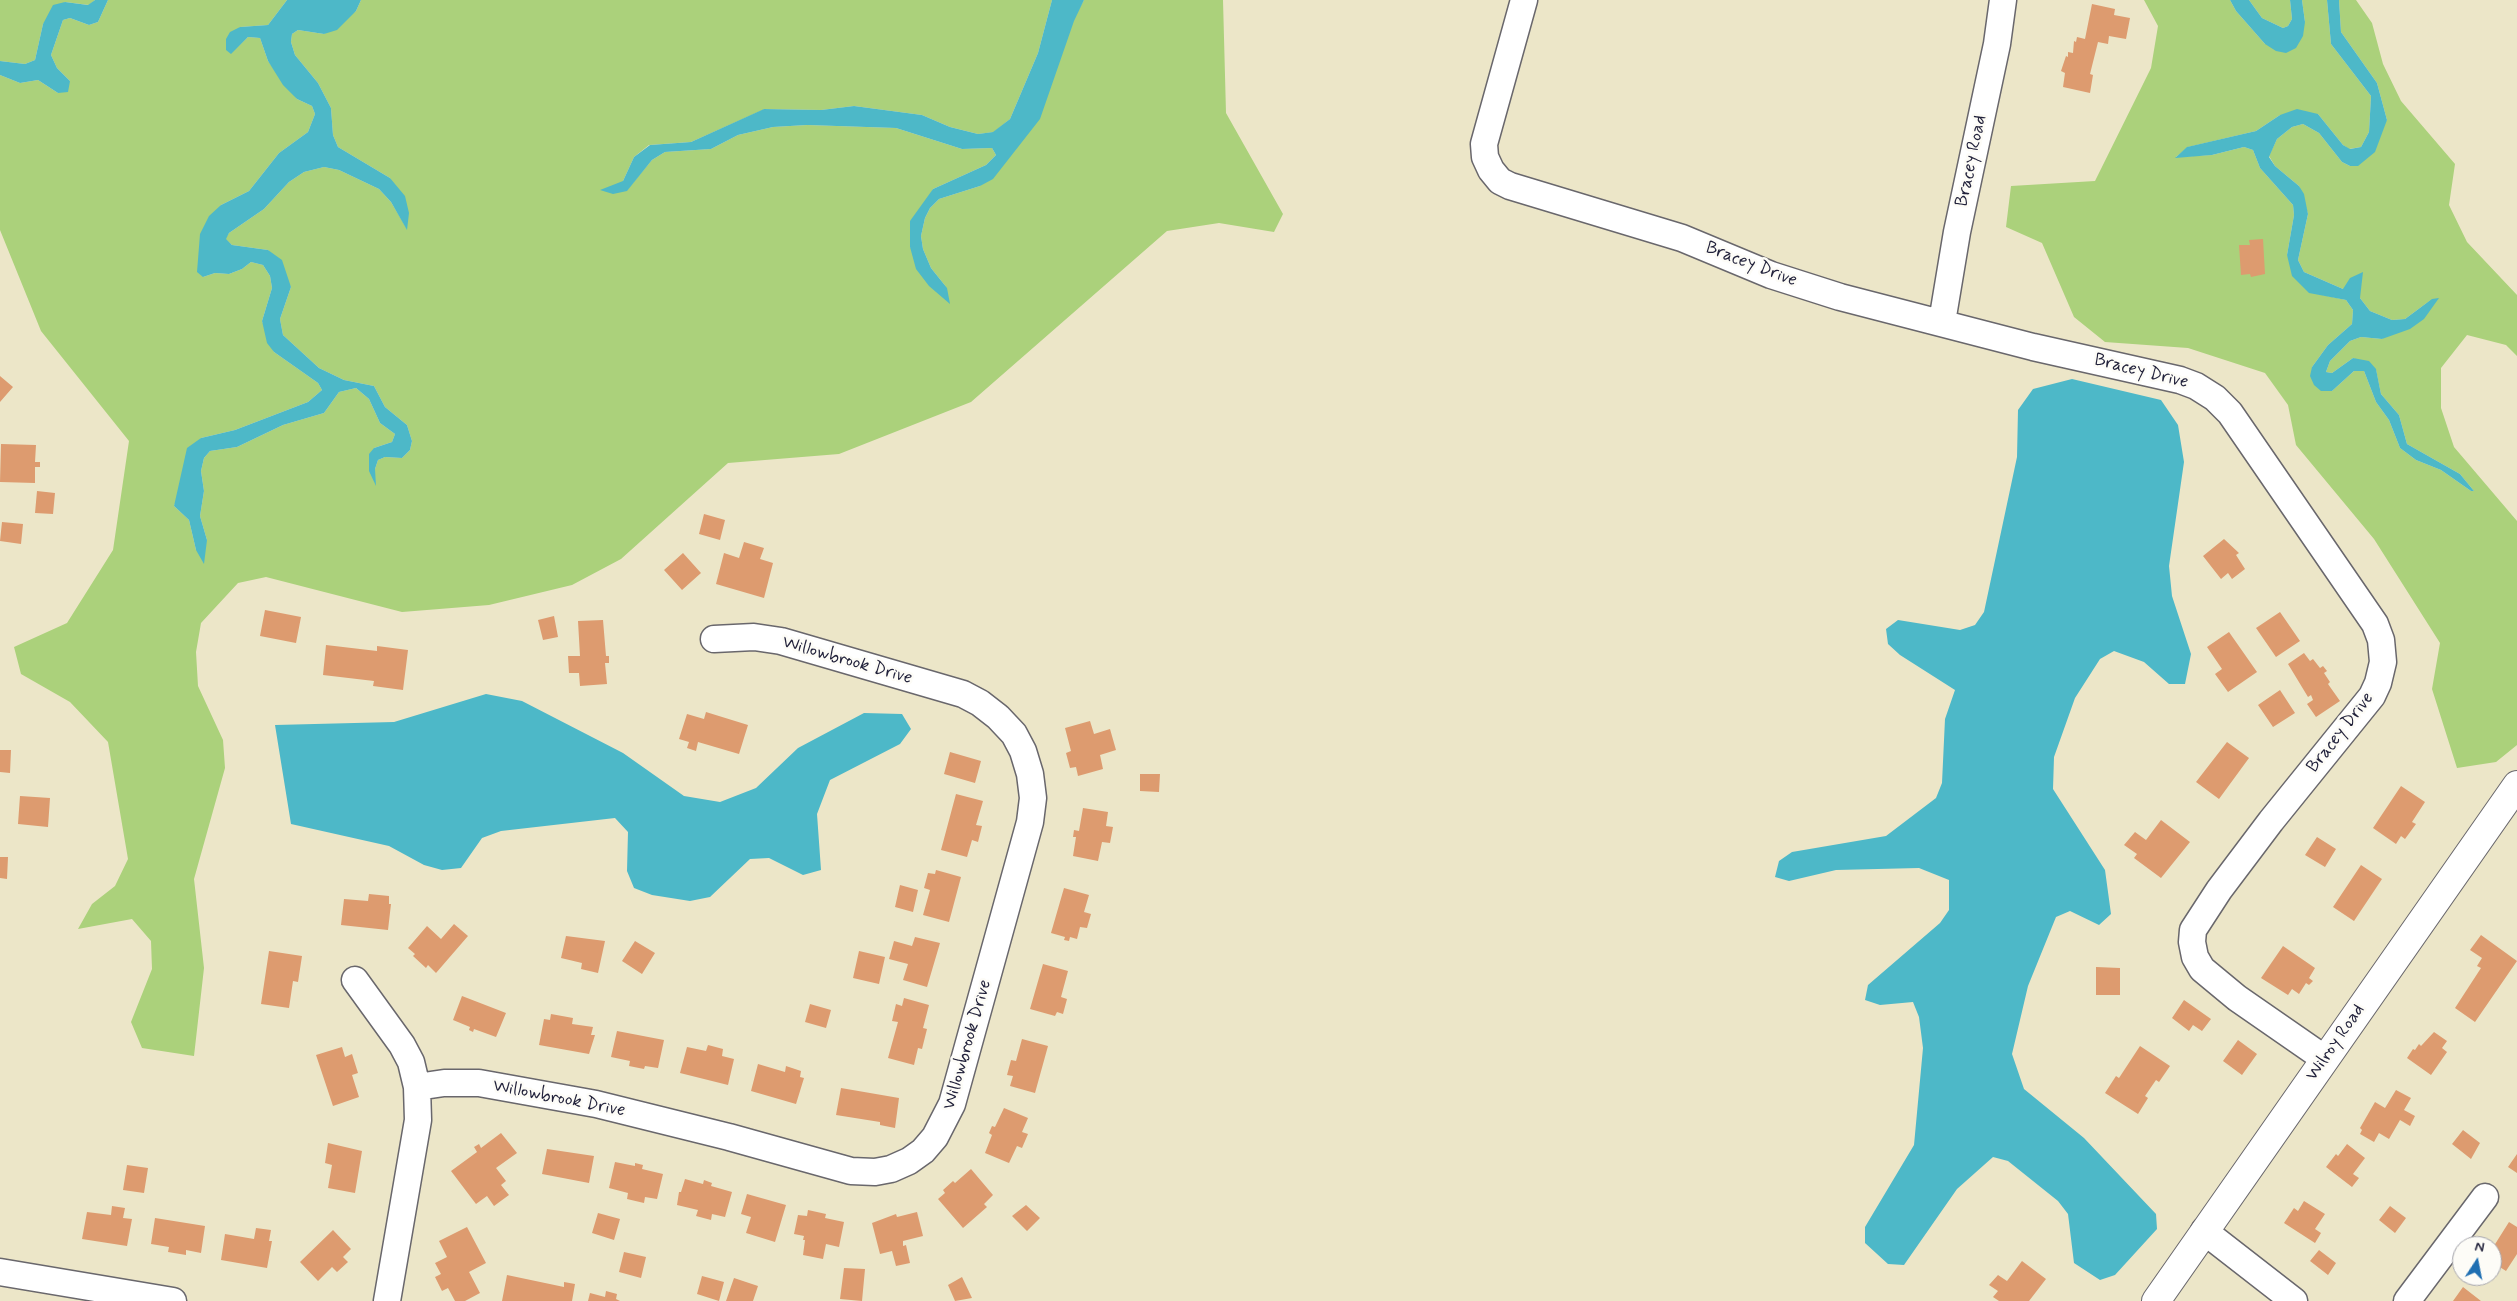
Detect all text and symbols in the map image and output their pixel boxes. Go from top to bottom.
street label: Bracey Road [1952,113,1992,209]
street label: Bracey Drive [1702,238,1800,292]
street label: Bracey Drive [2092,350,2190,394]
street label: Willowbrook Drive [779,632,915,690]
street label: Bracey Drive [2303,688,2379,778]
street label: Willowbrook Drive [939,977,997,1113]
street label: Wilroy Road [2302,1001,2370,1085]
street label: Willowbrook Drive [491,1076,627,1122]
north arrow [2452,1236,2502,1286]
text: N [2473,1238,2486,1257]

